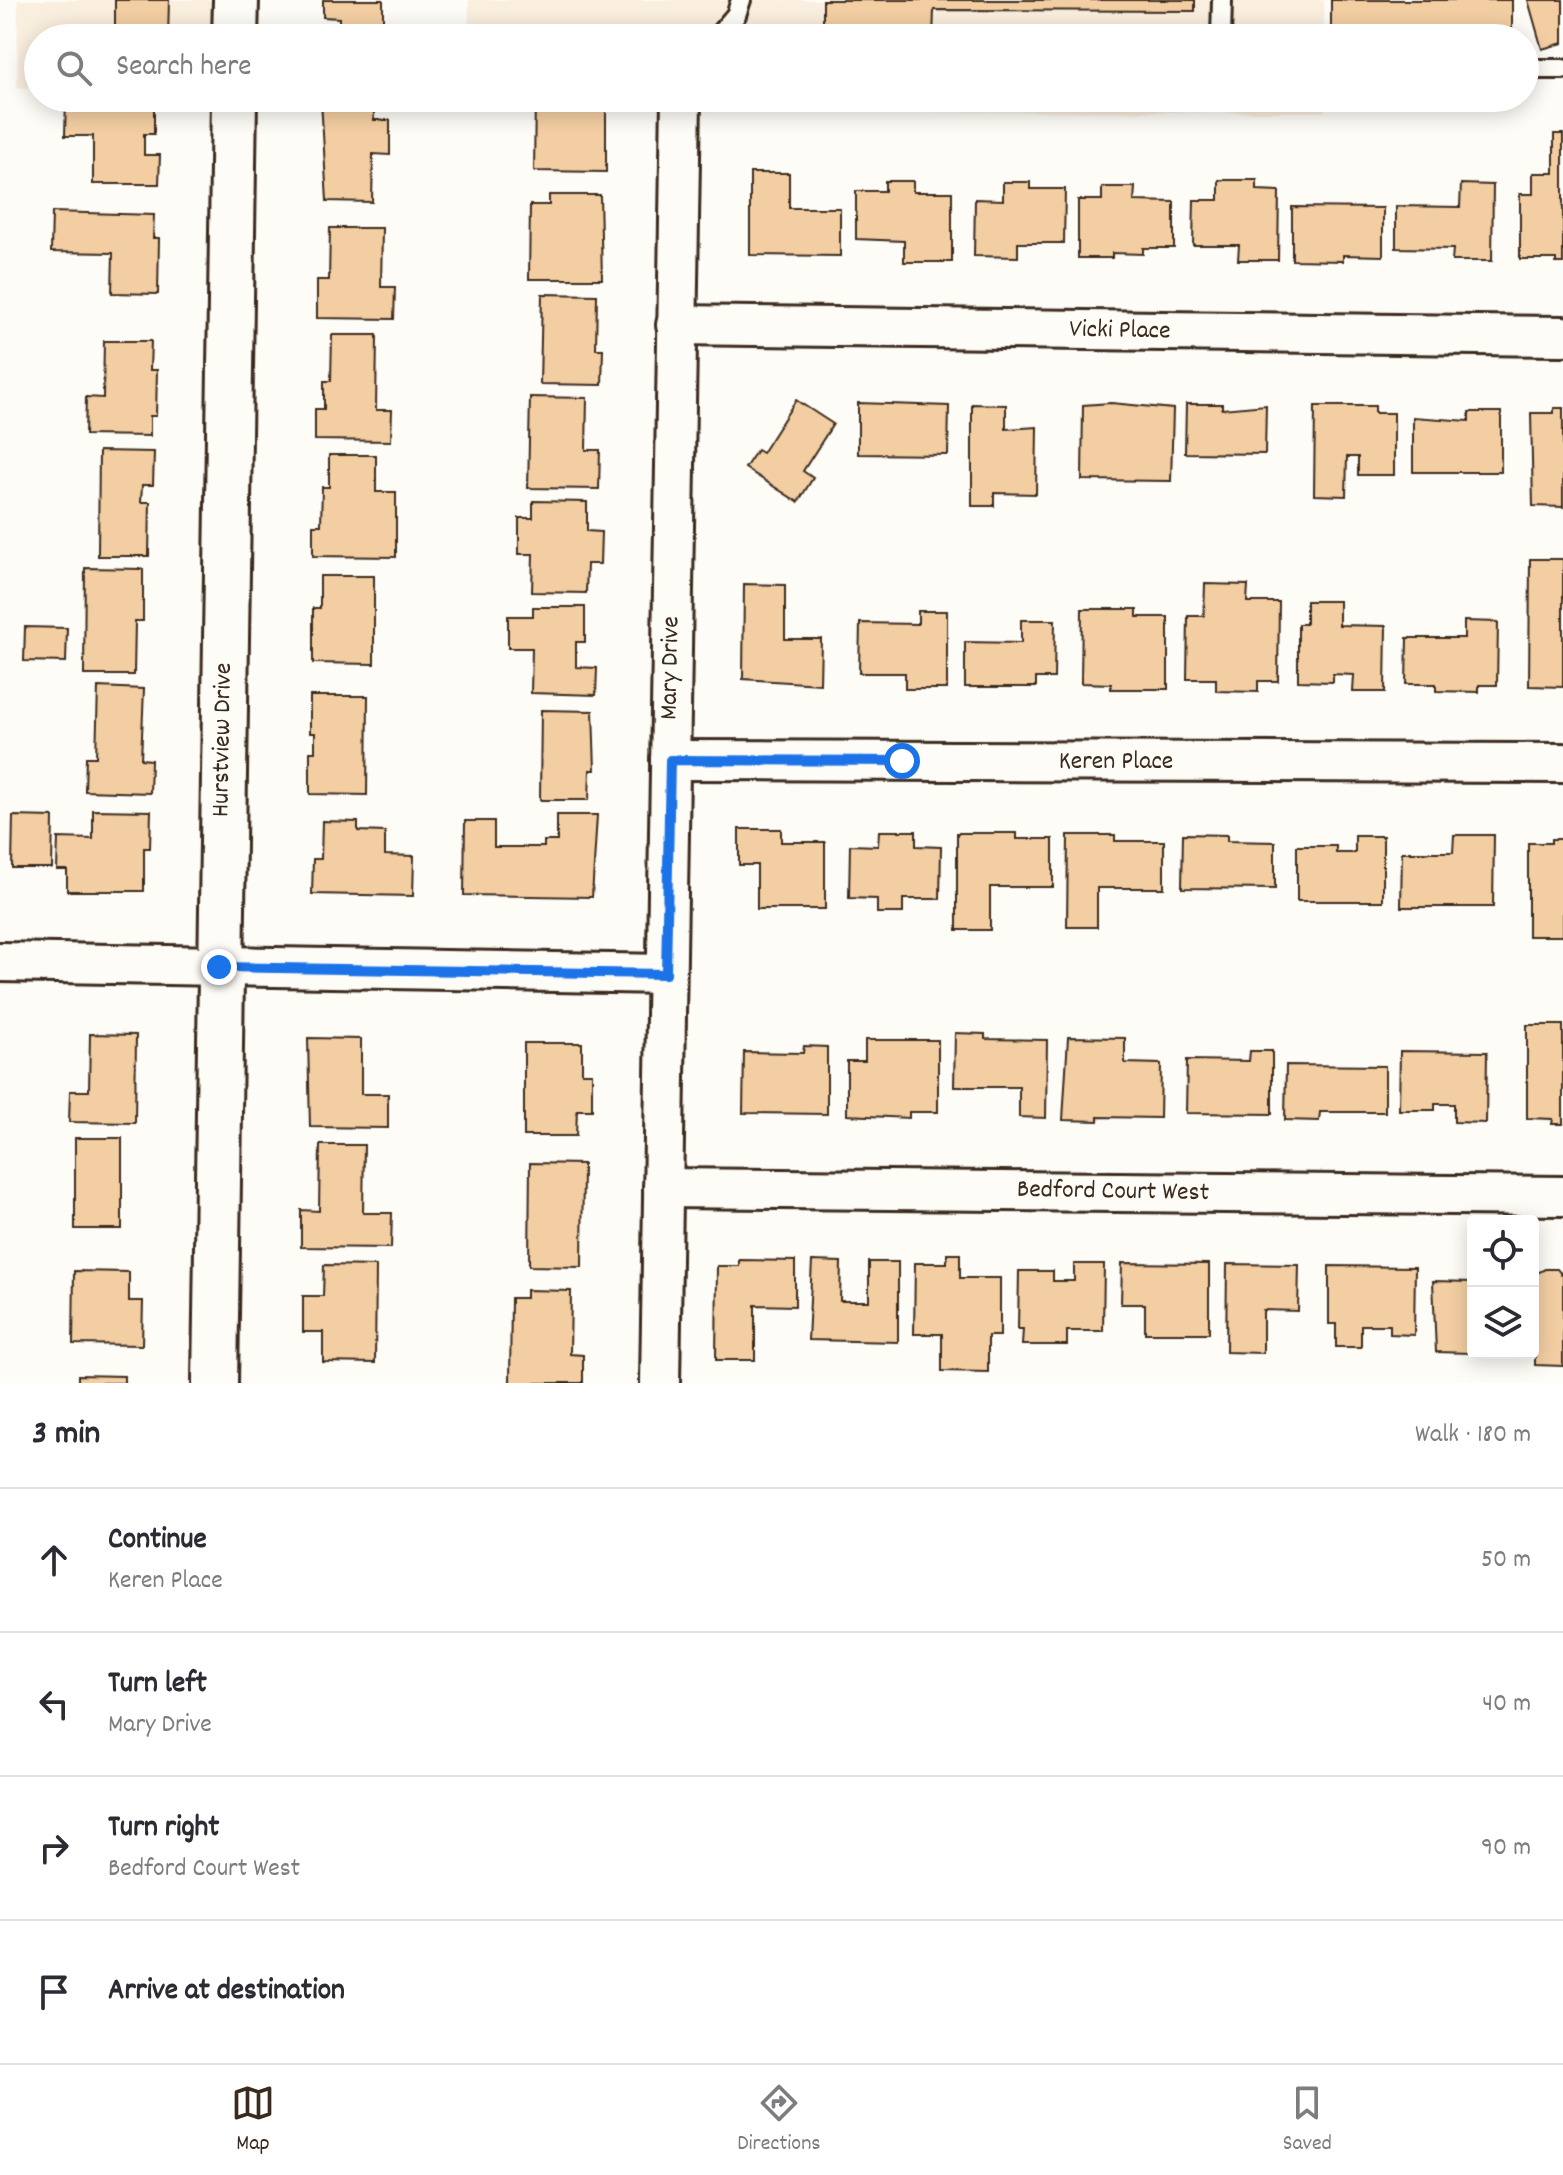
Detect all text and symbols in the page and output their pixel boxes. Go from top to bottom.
search box [24,24,1539,112]
icon: search [52,46,96,90]
text: Search here [116,47,252,90]
street label: Vicki Place [1069,312,1171,350]
street label: Mary Drive [652,616,690,720]
street label: Hurstview Drive [203,662,243,818]
route start [884,743,920,779]
street label: Keren Place [1059,744,1173,781]
route end [201,949,237,985]
street label: Bedford Court West [1017,1172,1210,1212]
map controls [1467,1215,1539,1359]
button: locate [1467,1215,1539,1287]
button: layers [1467,1287,1539,1359]
text: 3 min [32,1411,100,1460]
text: Walk · 180 m [1415,1417,1531,1454]
text: Continue [108,1520,207,1563]
icon: ahead [32,1538,76,1582]
text: 50 m [1481,1542,1531,1579]
text: Keren Place [108,1563,223,1600]
text: Turn left [108,1664,207,1707]
icon: left [32,1682,76,1726]
text: 40 m [1482,1686,1531,1723]
text: Mary Drive [108,1707,212,1744]
text: Turn right [108,1808,219,1851]
icon: right [32,1826,76,1870]
text: 90 m [1481,1830,1531,1867]
text: Bedford Court West [108,1851,300,1888]
icon: arrive [32,1970,76,2014]
text: Arrive at destination [108,1971,345,2014]
tab: Map [231,2081,275,2160]
tab: Directions [737,2081,821,2160]
tab: Saved [1283,2081,1332,2160]

